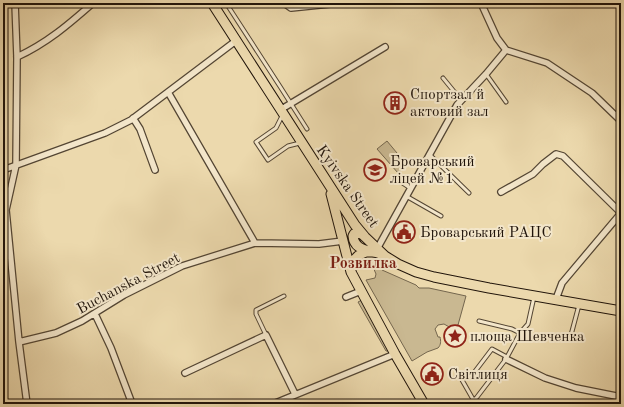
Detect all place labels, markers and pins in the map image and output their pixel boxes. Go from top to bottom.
place label: Спортзал й актовий зал [410,88,488,120]
building icon: Спортзал й актовий зал [382,90,408,116]
place label: Броварський ліцей №1 [390,155,475,187]
school or university icon: Броварський ліцей №1 [362,157,388,183]
public building icon: Броварський РАЦС [391,219,417,245]
place label: Броварський РАЦС [420,226,551,241]
place icon: площа Шевченка [442,323,468,349]
place label: площа Шевченка [470,330,585,345]
public building icon: Світлиця [419,361,445,387]
place label: Світлиця [448,368,508,383]

